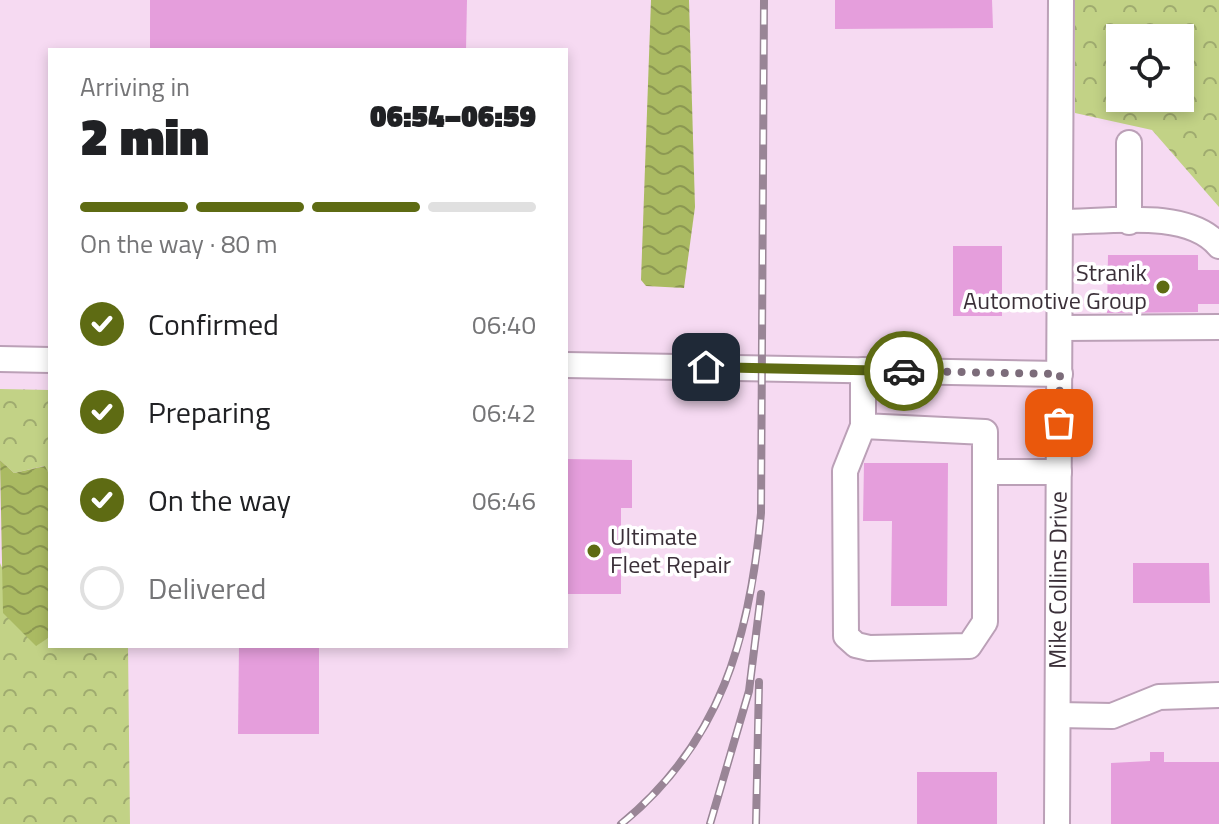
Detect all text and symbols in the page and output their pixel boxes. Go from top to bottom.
map controls [1106,24,1194,112]
button: locate [1106,24,1194,112]
text: Arriving in [80,67,190,106]
text: 06:54–06:59 [370,93,536,139]
text: 2 min [80,96,209,175]
text: On the way · 80 m [80,224,278,263]
place label: Stranik Automotive Group [963,254,1148,318]
marker: Stranik Automotive Group [1154,278,1172,296]
text: Confirmed [148,301,279,347]
icon: check [80,302,124,346]
text: 06:40 [472,305,536,344]
courier [864,331,944,411]
pin [672,333,740,401]
icon: home [684,345,728,389]
icon: car [882,349,926,393]
text: Preparing [148,389,270,435]
pin [1025,389,1093,457]
icon: check [80,390,124,434]
text: 06:42 [472,393,536,432]
icon: bag [1037,401,1081,445]
text: On the way [148,477,291,523]
icon: check [80,478,124,522]
text: 06:46 [472,481,536,520]
street label: Mike Collins Drive [1039,491,1076,669]
place label: Ultimate Fleet Repair [610,518,731,582]
marker: Ultimate Fleet Repair [585,542,603,560]
text: Delivered [148,565,266,611]

